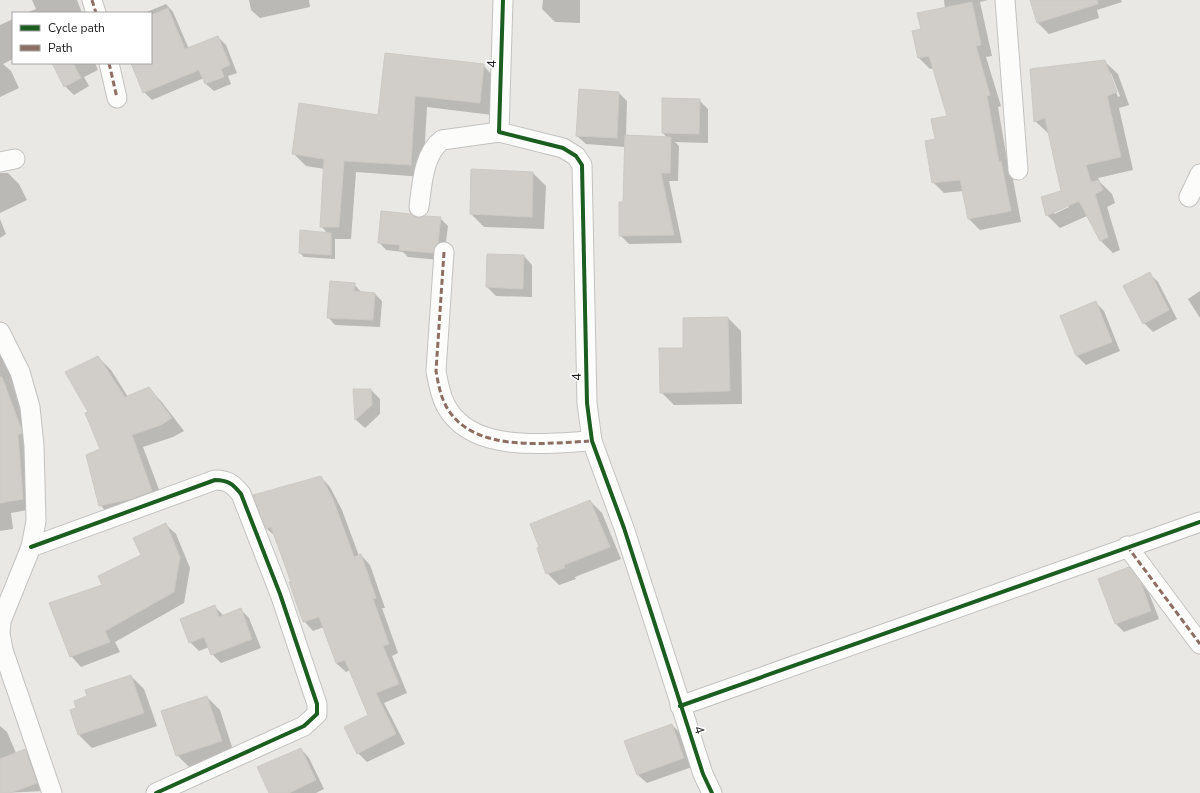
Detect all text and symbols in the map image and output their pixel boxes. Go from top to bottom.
legend [12,12,152,64]
text: Cycle path [48,20,105,36]
text: Path [48,40,73,56]
street label: 4 [483,60,501,68]
street label: 4 [568,373,586,381]
street label: 4 [689,724,709,737]

